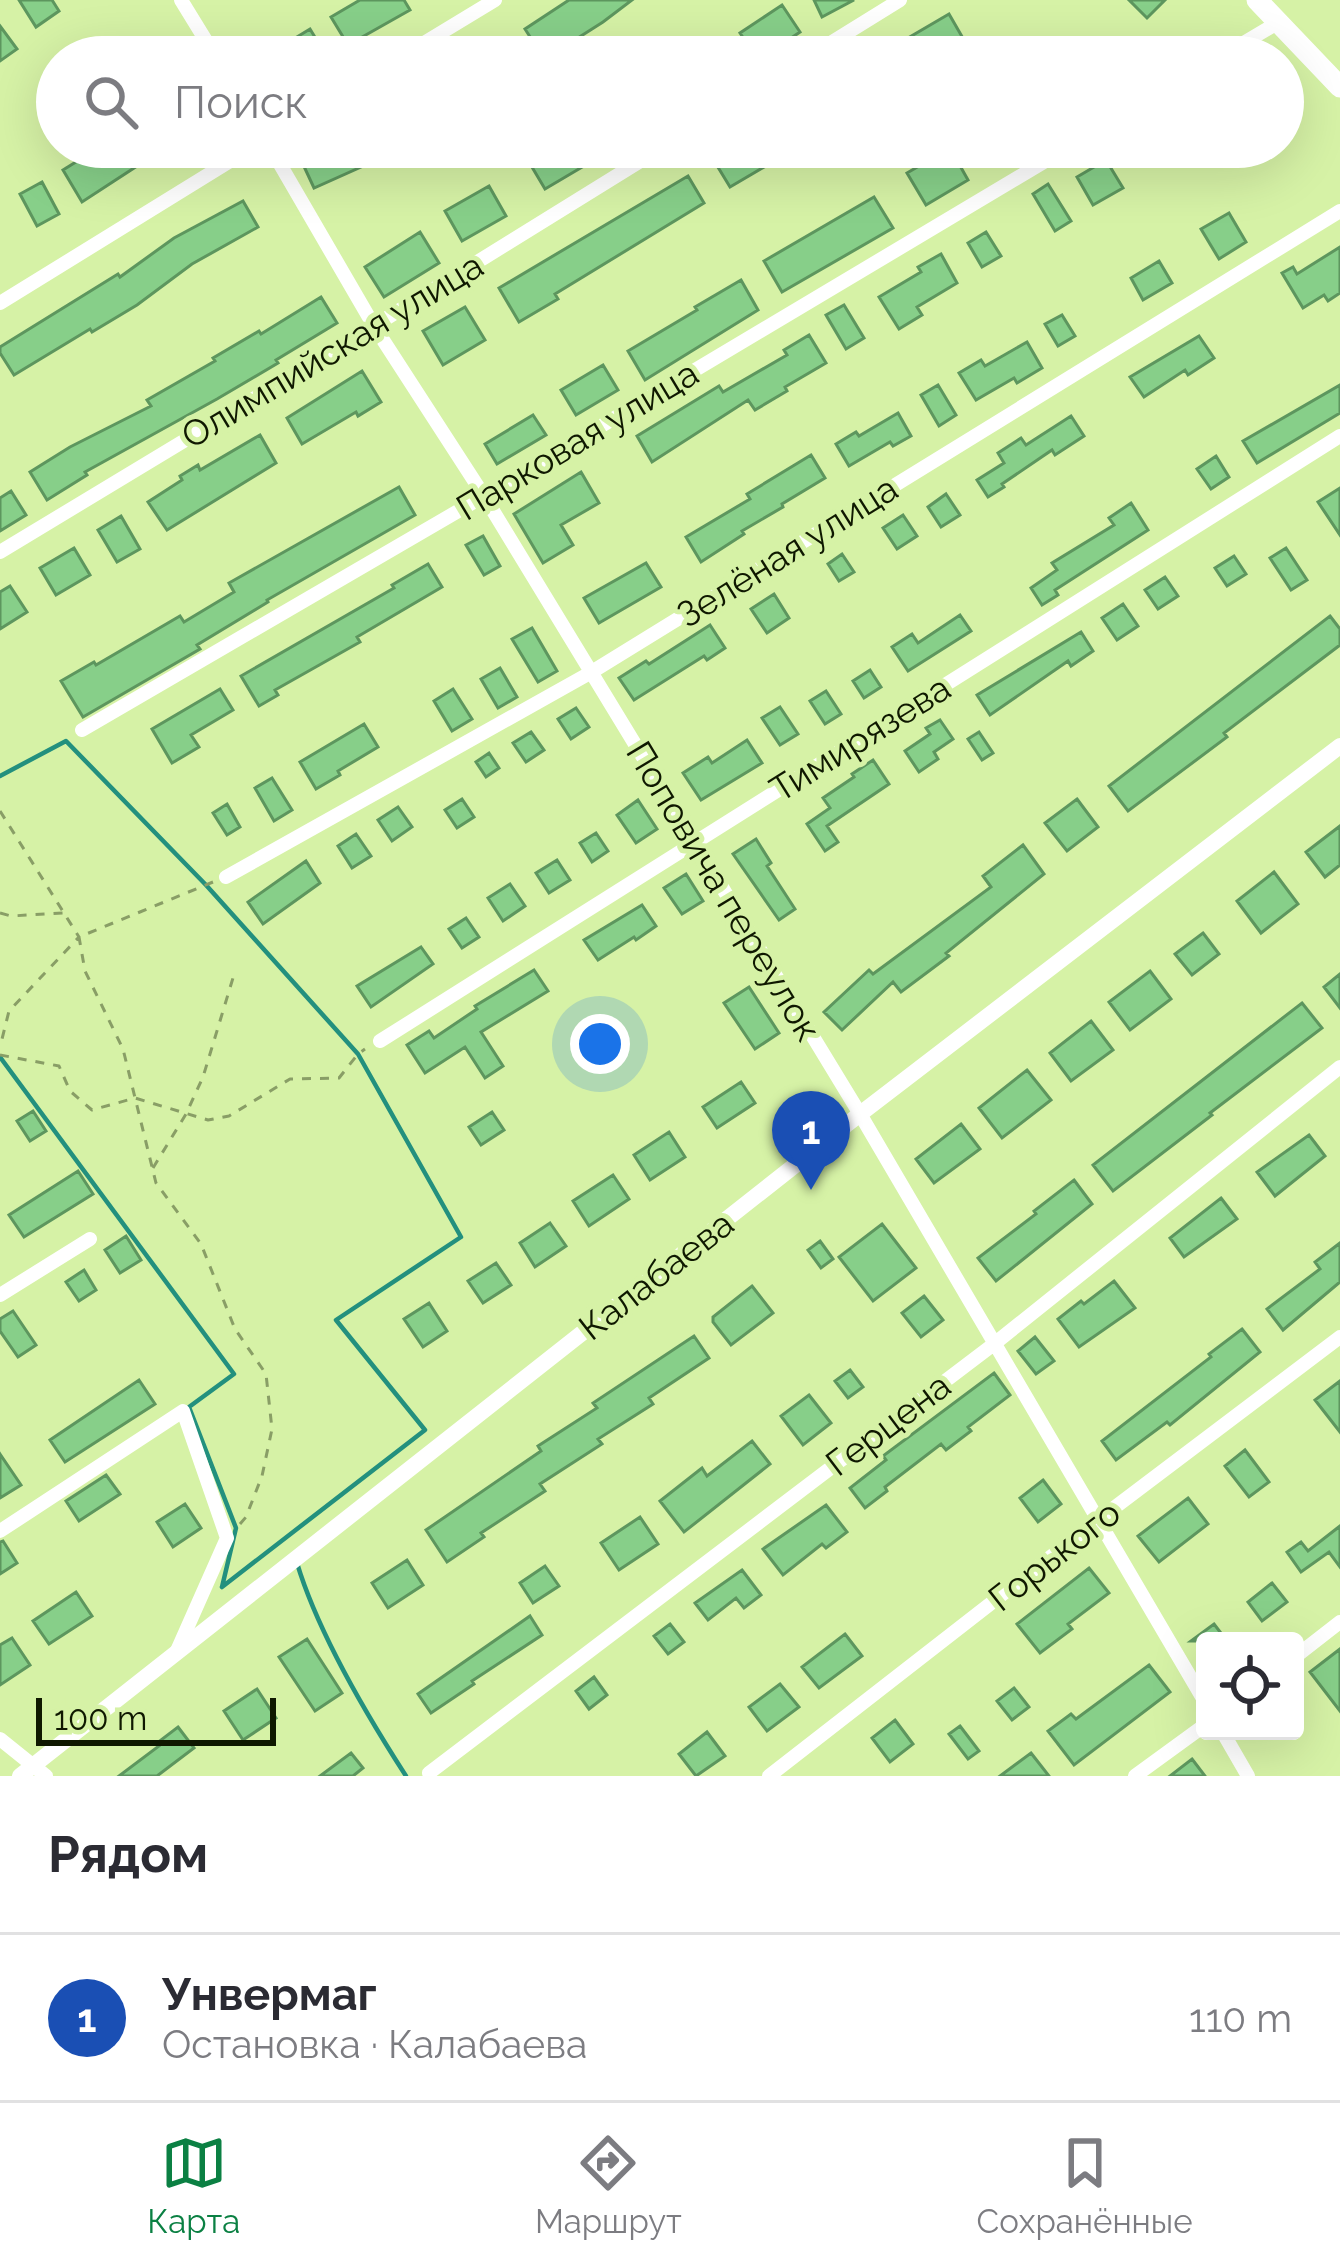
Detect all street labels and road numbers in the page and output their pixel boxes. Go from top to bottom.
street label: Олимпийская улица [174,243,490,457]
street label: Парковая улица [449,351,705,529]
street label: Зелёная улица [669,467,905,635]
street label: Тимирязева [762,666,958,810]
street label: Поповича переулок [618,734,830,1048]
street label: Калабаева [571,1202,741,1348]
street label: Герцена [818,1364,958,1484]
street label: Горького [980,1491,1128,1619]

